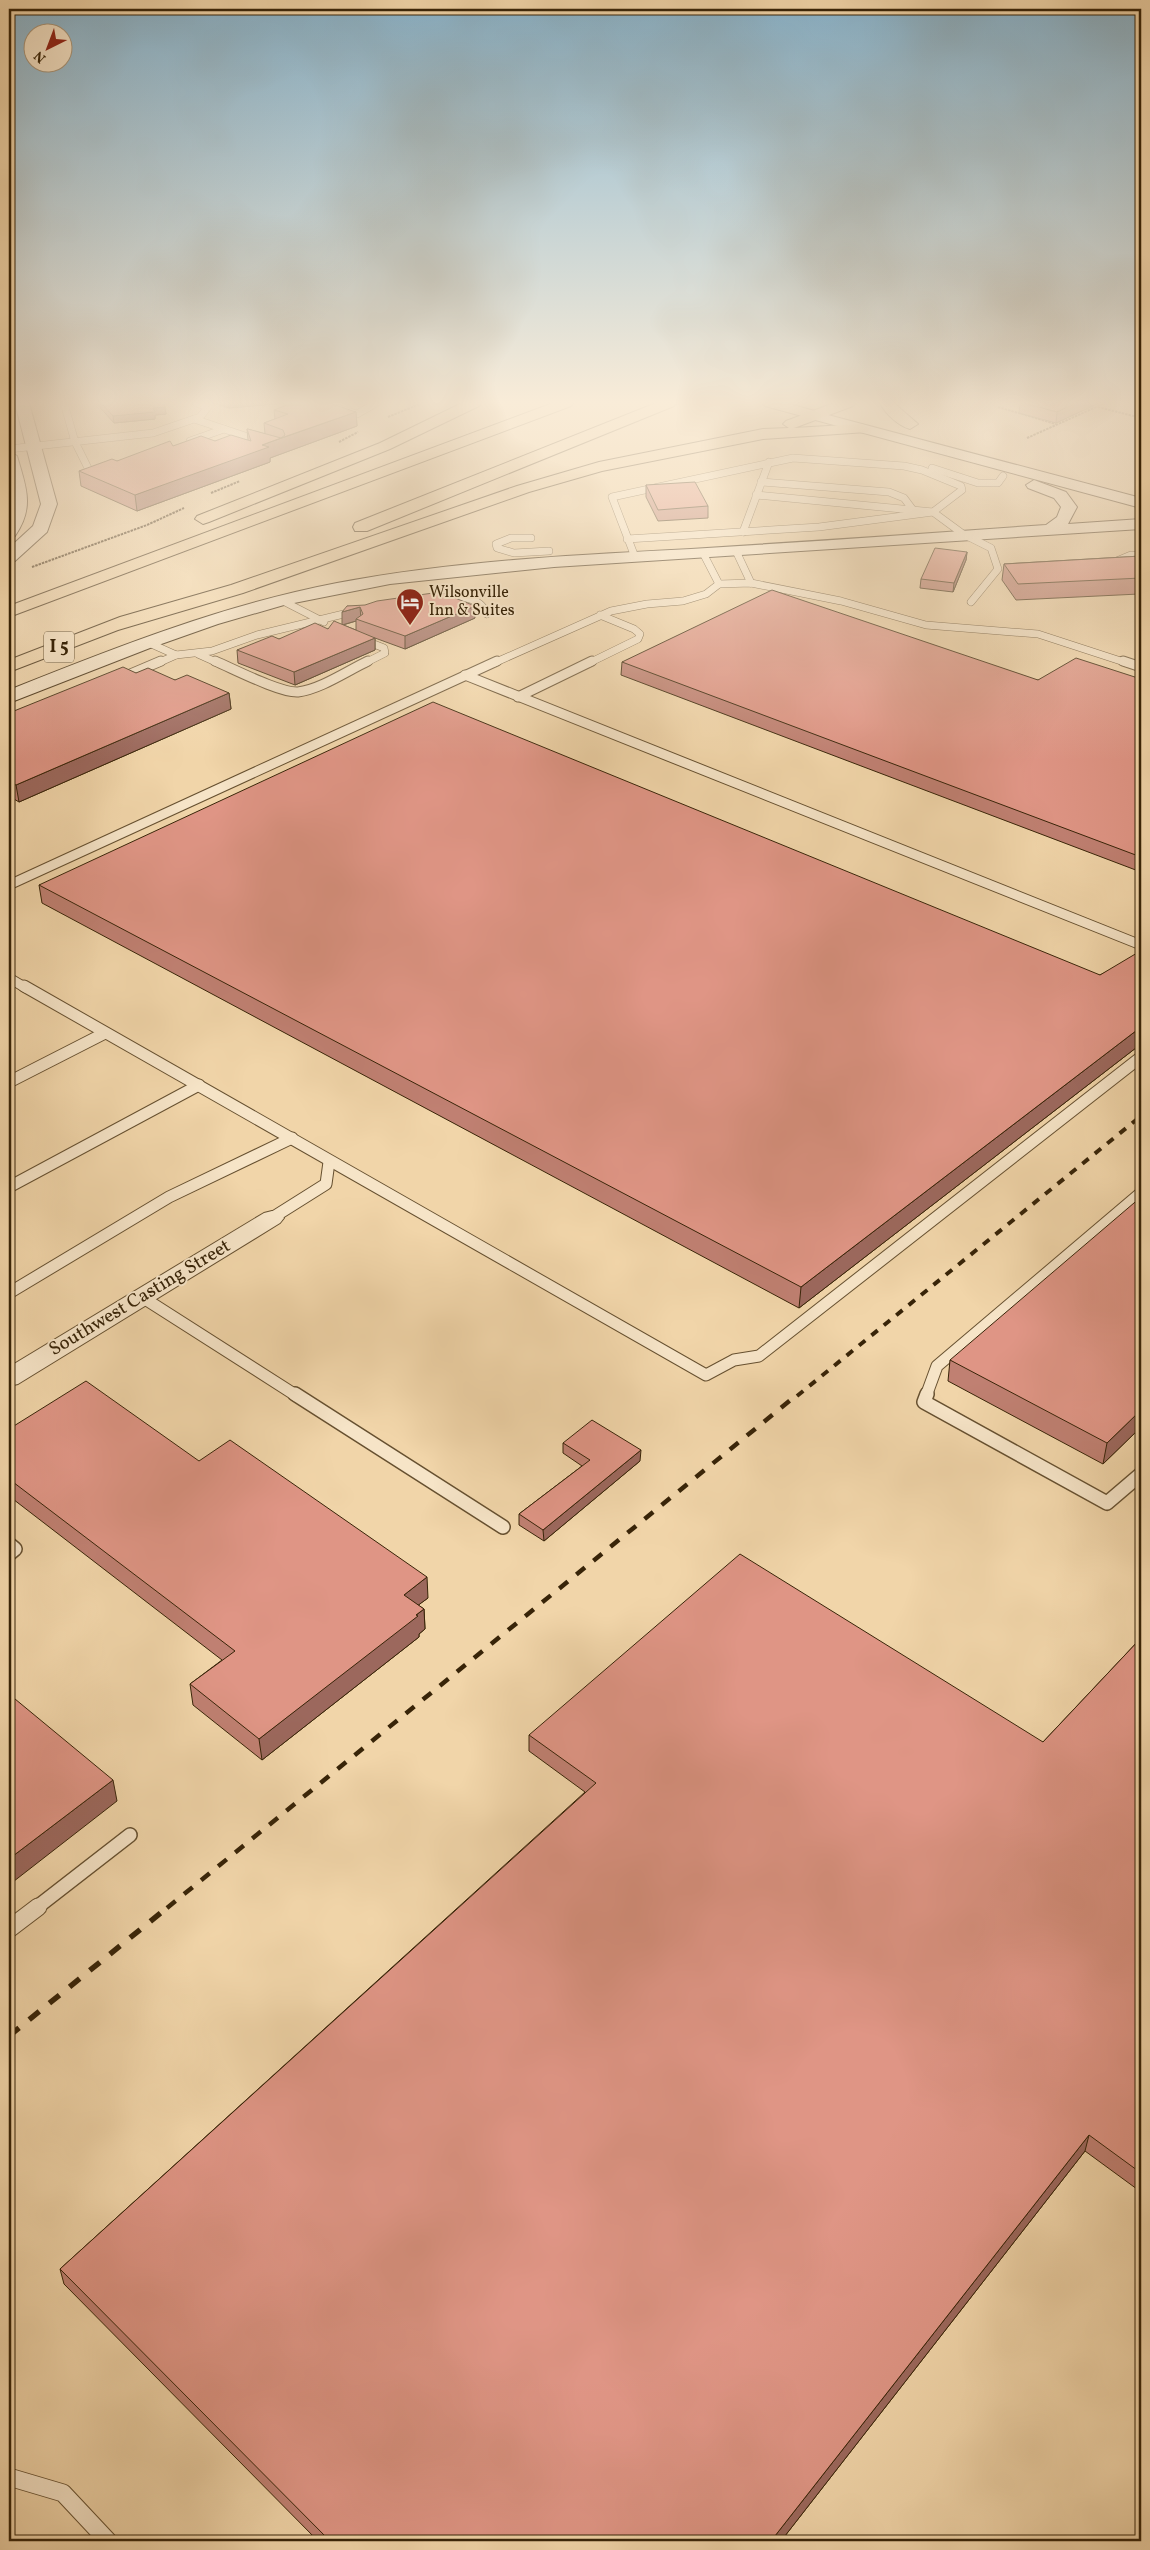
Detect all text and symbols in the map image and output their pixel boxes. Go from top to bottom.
north arrow [22,22,72,72]
text: N [30,46,50,67]
place label: Wilsonville Inn & Suites [429,582,515,622]
hotel icon: Wilsonville Inn & Suites [395,587,425,626]
road number: I 5 [44,632,74,662]
street label: Southwest Casting Street [44,1233,236,1363]

